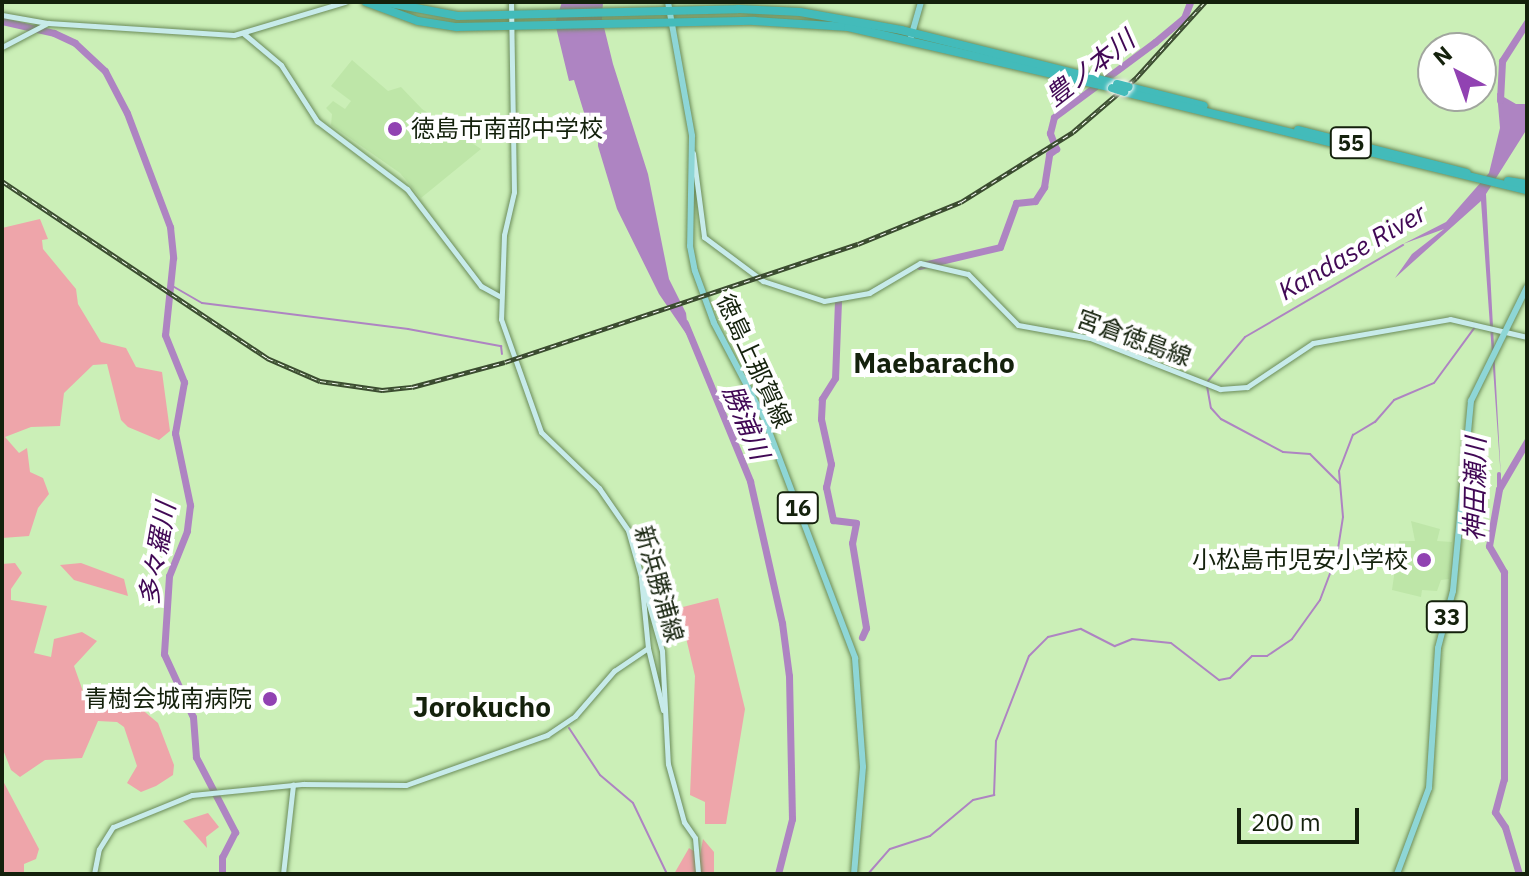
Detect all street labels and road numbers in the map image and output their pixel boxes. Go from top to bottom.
road number: 55 [1329,125,1373,161]
street label: 徳島上那賀線 [711,290,797,432]
street label: 宮倉徳島線 [1073,304,1195,372]
road number: 16 [776,490,820,526]
street label: 新浜勝浦線 [629,522,689,646]
road number: 33 [1425,599,1469,635]

